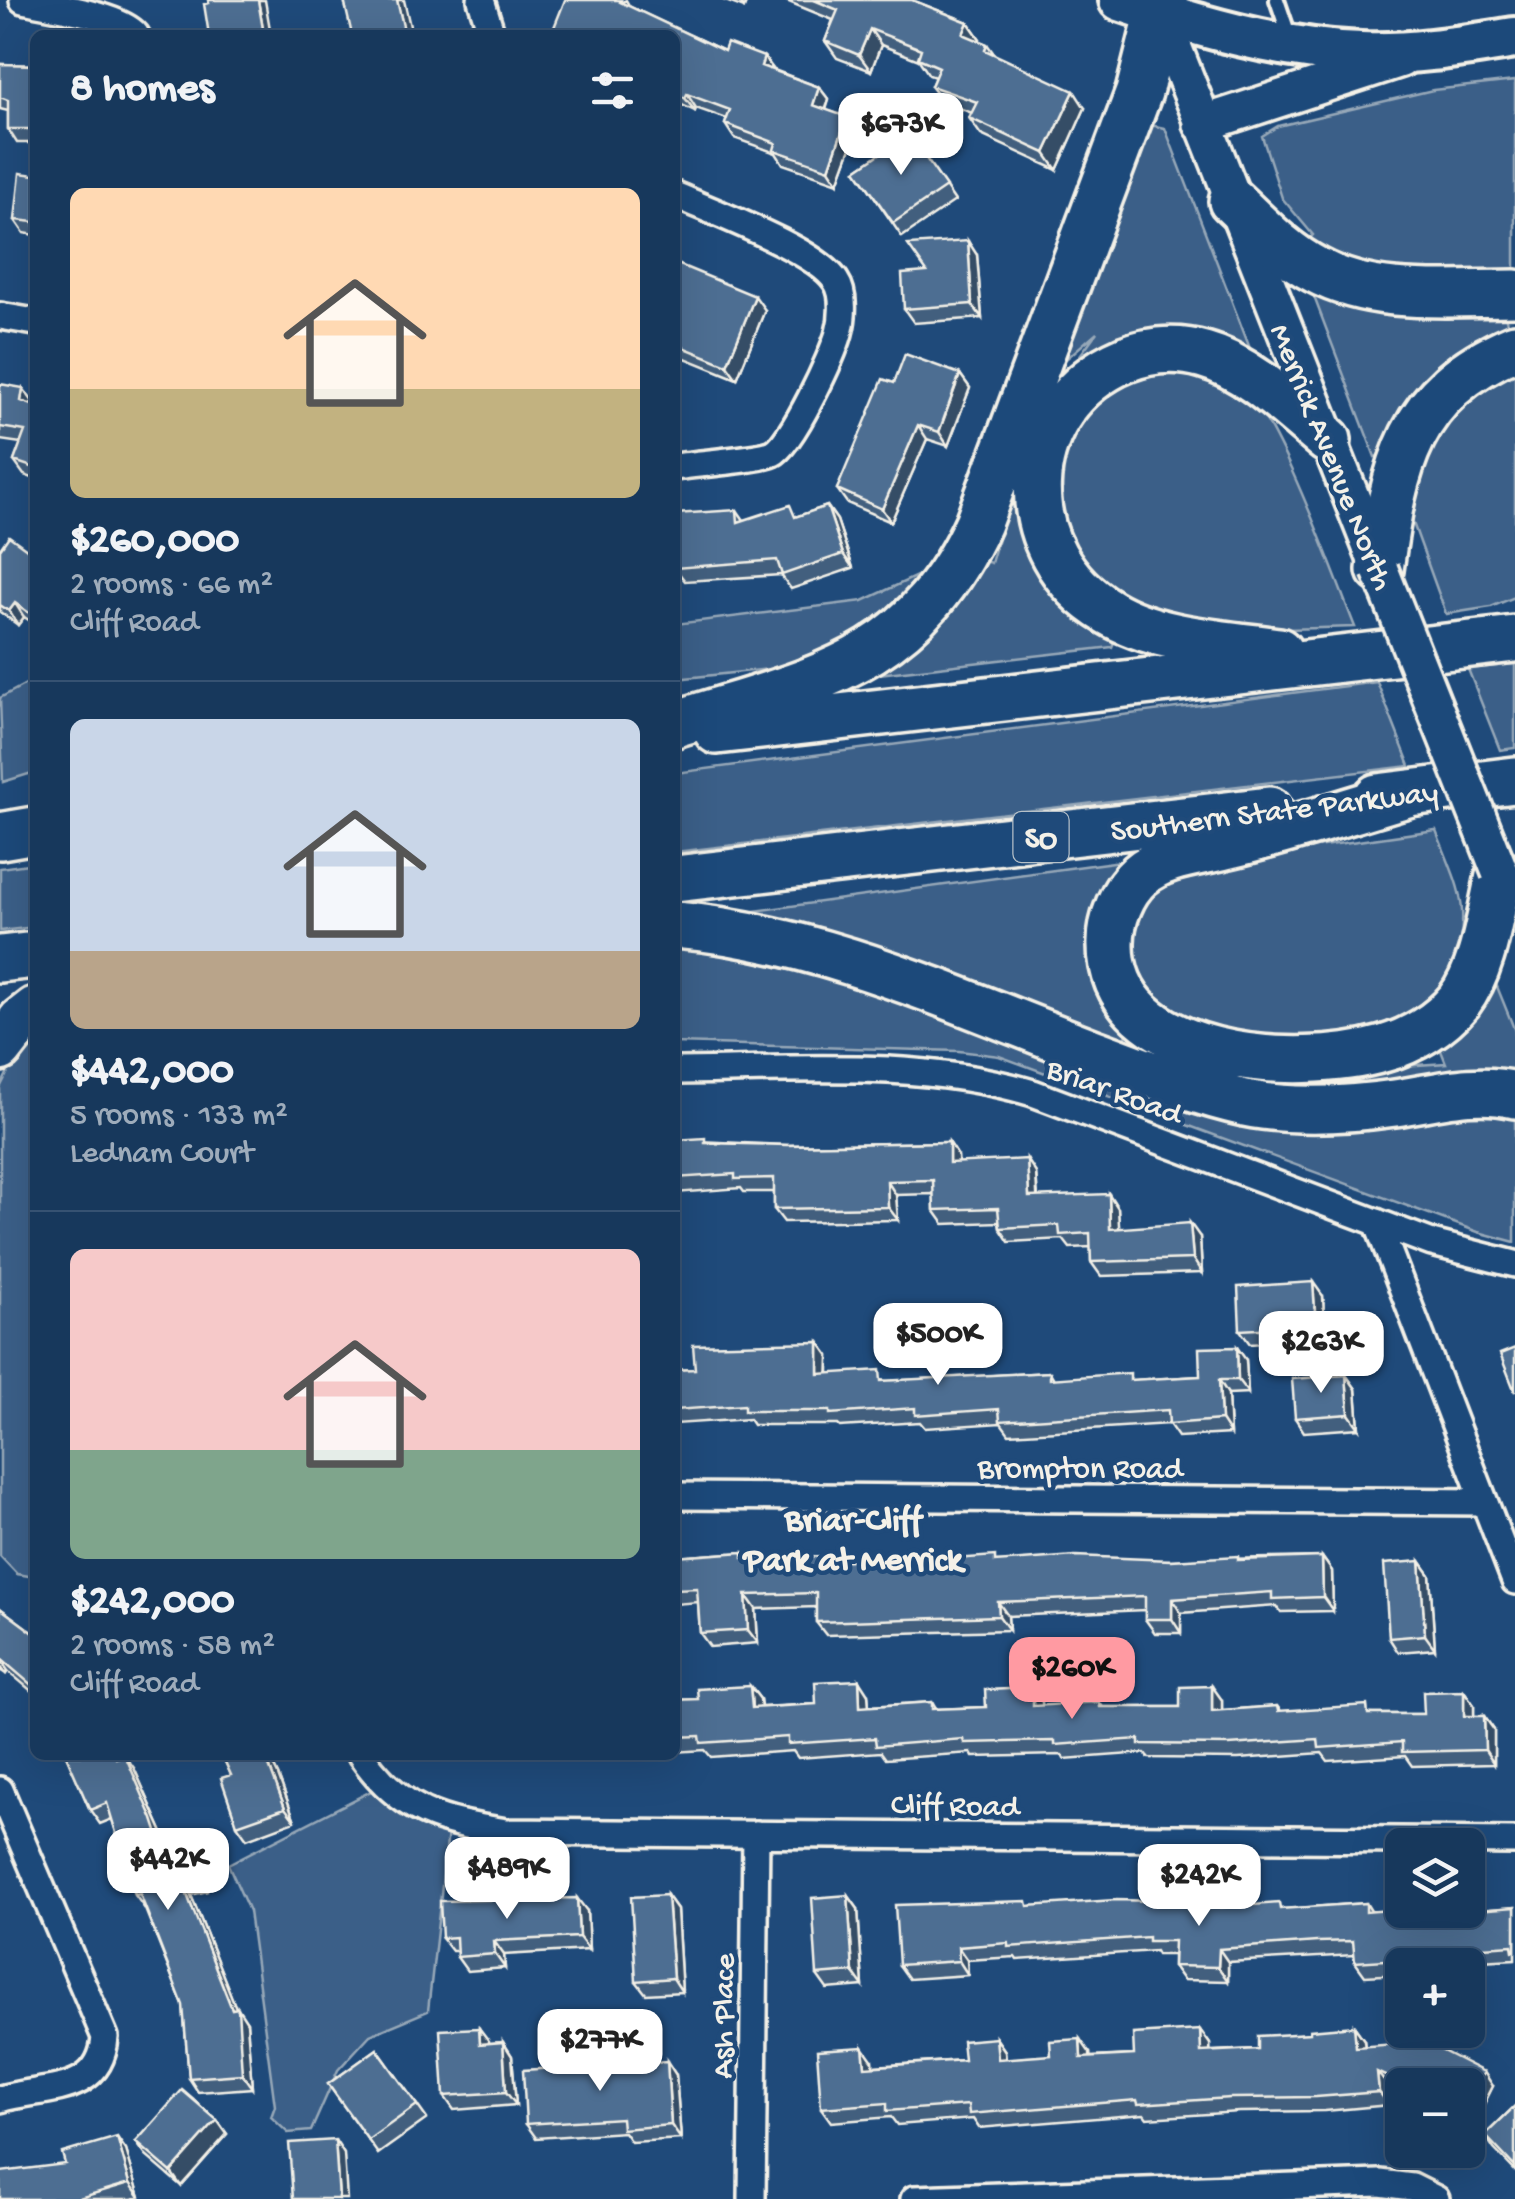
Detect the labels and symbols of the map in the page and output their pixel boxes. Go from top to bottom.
pin: $673K [831,93,971,178]
street label: Merrick Avenue North [1259,319,1400,597]
street label: Southern State Parkway [1109,775,1441,853]
road number: SO [1014,812,1068,862]
street label: Briar Road [1040,1051,1188,1136]
pin: $500K [868,1303,1008,1388]
pin: $263K [1251,1311,1391,1396]
street label: Brompton Road [976,1452,1185,1490]
district label: Briar-Cliff Park at Merrick [741,1502,966,1583]
pin: $260K [1002,1637,1142,1722]
street label: Cliff Road [890,1788,1022,1828]
pin: $442K [98,1828,238,1913]
pin: $489K [437,1837,577,1922]
pin: $242K [1129,1844,1269,1929]
street label: Ash Place [706,1953,746,2079]
pin: $277K [530,2009,670,2094]

